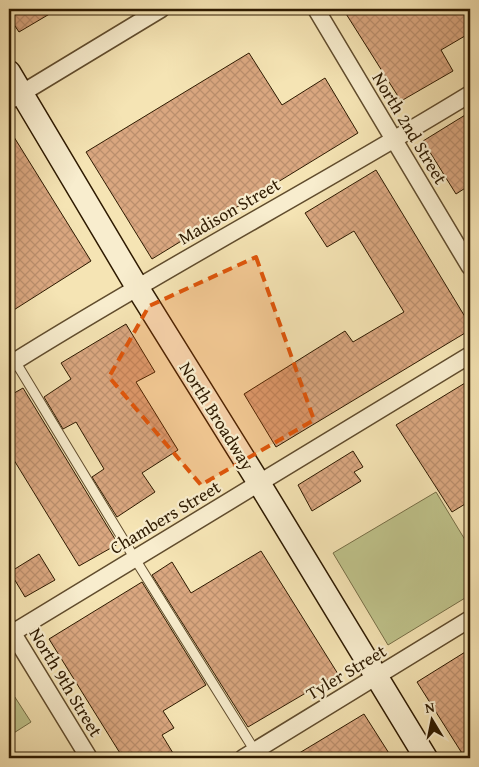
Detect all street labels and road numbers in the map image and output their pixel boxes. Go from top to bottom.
street label: North 2nd Street [366,67,455,190]
street label: Madison Street [173,171,286,251]
street label: North Broadway [173,357,261,476]
street label: Chambers Street [105,473,226,561]
street label: North 9th Street [23,622,110,742]
street label: Tyler Street [301,637,392,707]

